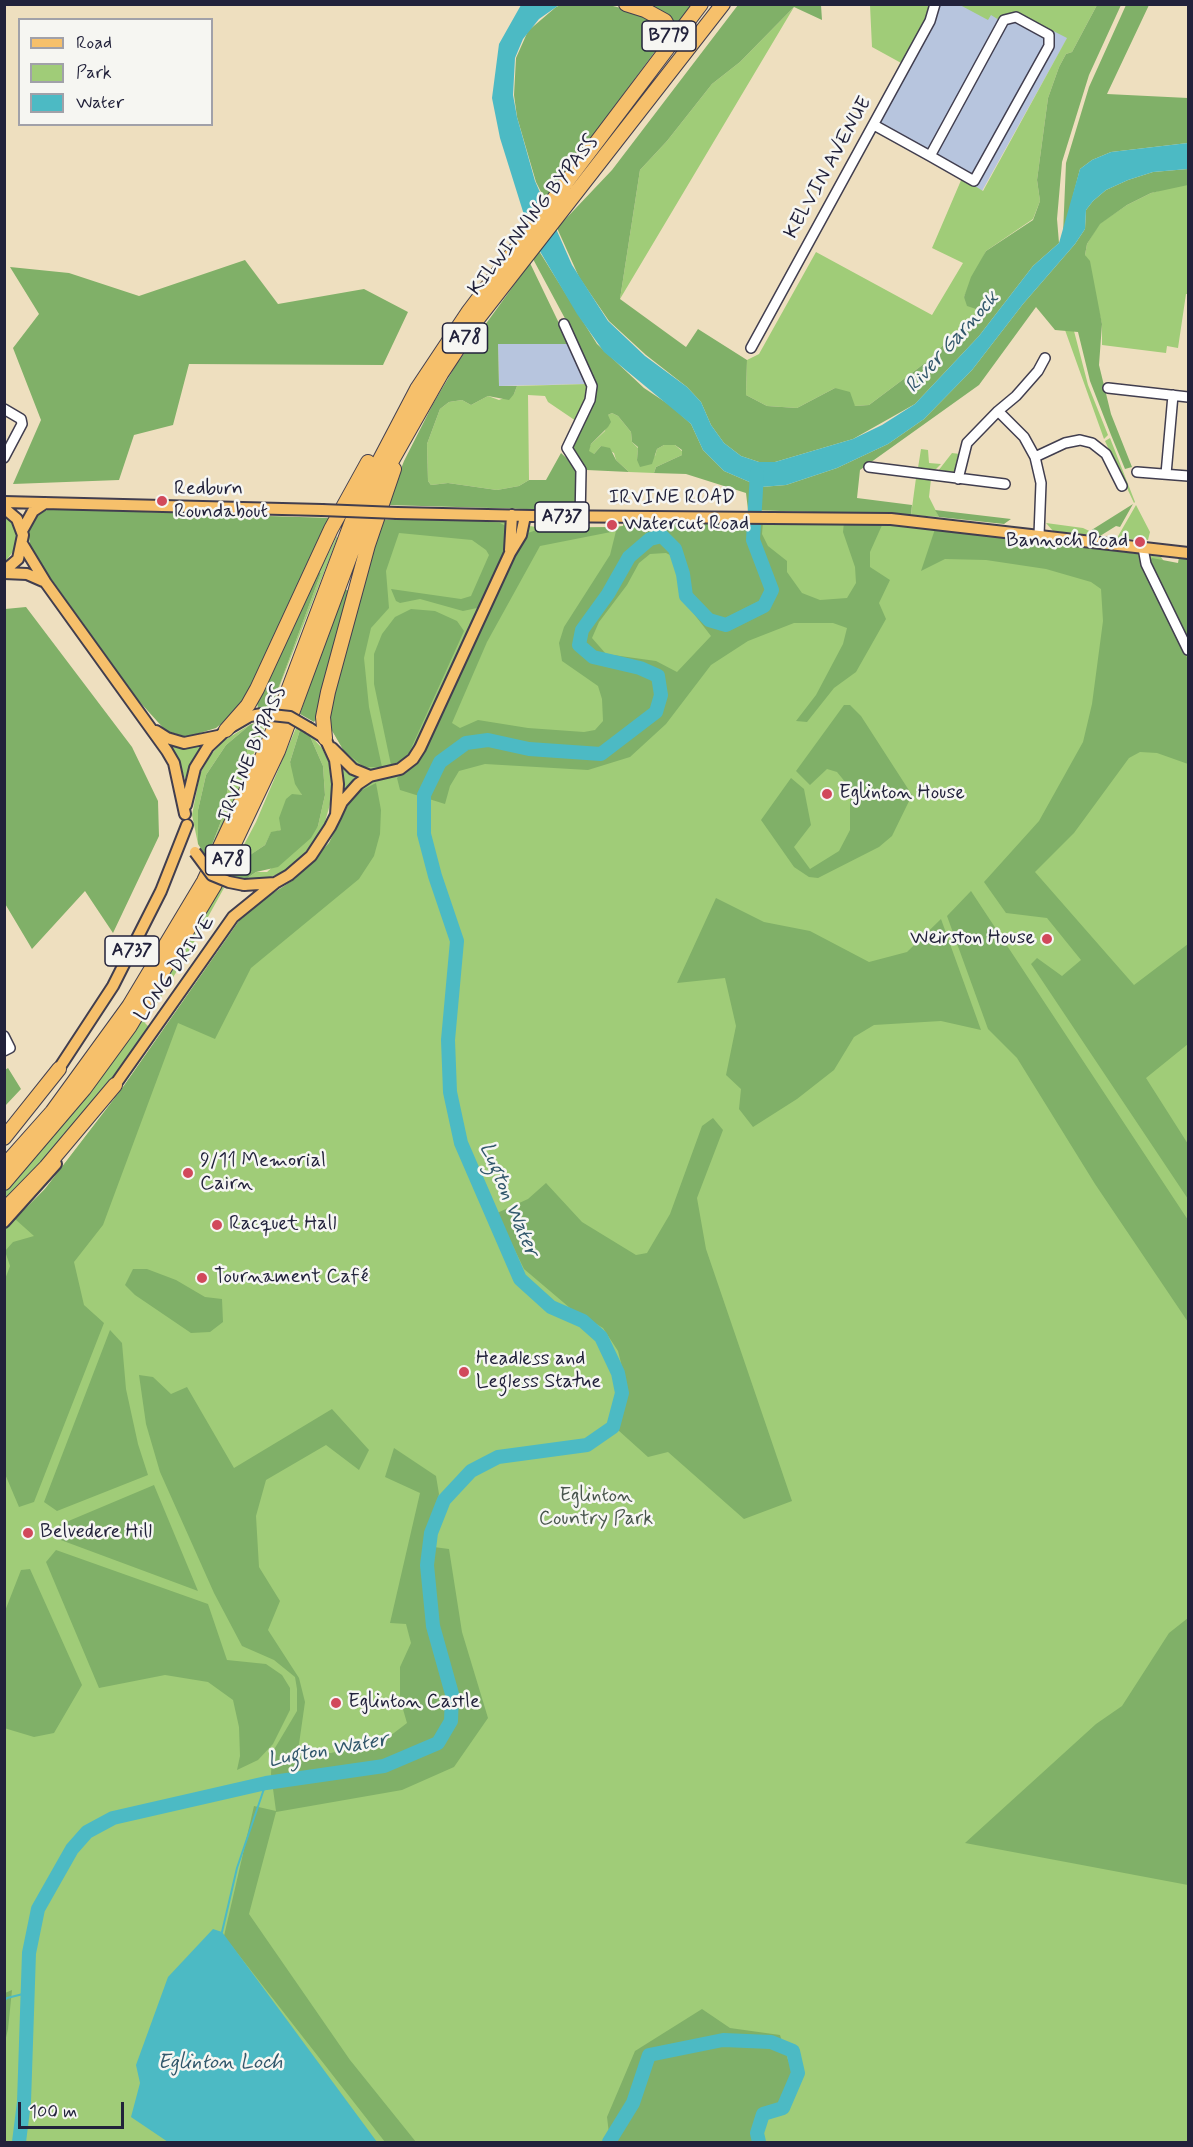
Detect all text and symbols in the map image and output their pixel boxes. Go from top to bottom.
legend [18,18,213,126]
road number: B779 [642,21,696,51]
text: Road [76,31,112,55]
text: Park [76,61,112,85]
text: Water [76,91,124,115]
street label: KELVIN AVENUE [780,93,878,243]
street label: KILWINNING BYPASS [464,131,604,301]
water label: River Garnock [901,287,1005,399]
road number: A78 [442,323,488,353]
place label: Redburn Roundabout [174,478,268,525]
street label: IRVINE ROAD [609,487,735,511]
marker: Redburn Roundabout [155,494,169,508]
road number: A737 [535,502,589,532]
place label: Watercut Road [624,513,749,537]
marker: Watercut Road [605,518,619,532]
place label: Bannoch Road [1006,530,1128,554]
marker: Bannoch Road [1133,535,1147,549]
street label: IRVINE BYPASS [214,683,292,825]
place label: Eglinton House [839,782,965,806]
marker: Eglinton House [820,787,834,801]
road number: A78 [206,845,250,875]
street label: LONG DRIVE [131,911,221,1027]
place label: Weirston House [910,927,1035,951]
marker: Weirston House [1040,932,1054,946]
road number: A737 [105,936,159,966]
water label: Lugton Water [473,1139,543,1261]
place label: 9/11 Memorial Cairn [200,1150,326,1197]
marker: 9/11 Memorial Cairn [181,1166,195,1180]
place label: Racquet Hall [229,1213,336,1237]
marker: Racquet Hall [210,1218,224,1232]
place label: Tournament Café [214,1266,368,1290]
marker: Tournament Café [195,1271,209,1285]
place label: Headless and Legless Statue [476,1348,601,1395]
marker: Headless and Legless Statue [457,1365,471,1379]
park label: Eglinton Country Park [539,1485,653,1532]
place label: Belvedere Hill [40,1521,152,1545]
marker: Belvedere Hill [21,1526,35,1540]
place label: Eglinton Castle [348,1691,480,1715]
marker: Eglinton Castle [329,1696,343,1710]
water label: Lugton Water [266,1728,390,1774]
water label: Eglinton Loch [157,2051,283,2077]
scale bar [21,2090,128,2128]
text: 100 m [29,2100,77,2124]

